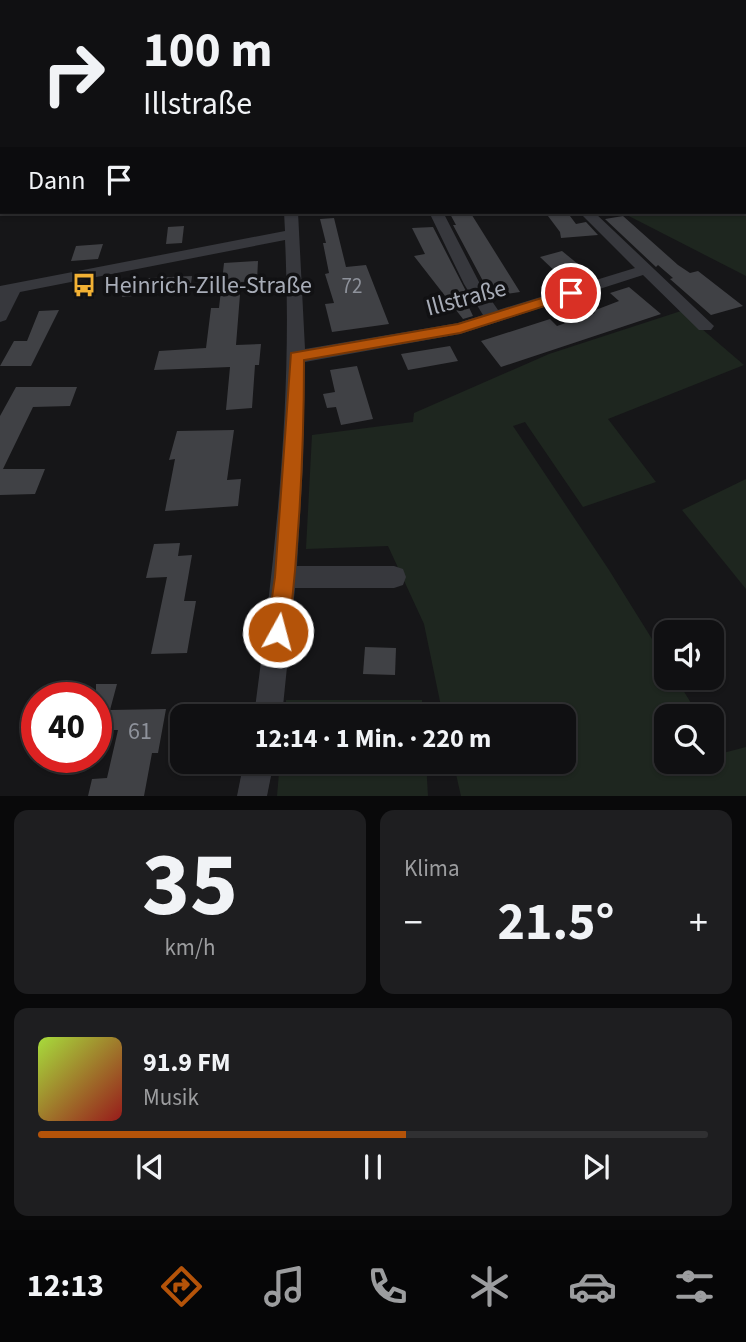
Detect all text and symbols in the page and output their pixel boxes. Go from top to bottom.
text: 100 m [143,16,272,86]
icon: right [28,28,119,119]
text: Illstraße [143,81,252,127]
icon: arrive [100,161,138,199]
text: Dann [28,162,86,199]
pin [541,263,601,323]
place label: Heinrich-Zille-Straße [104,268,312,303]
bus stop icon: Heinrich-Zille-Straße [70,271,98,299]
house number: 72 [342,271,362,301]
street label: Illstraße [422,271,510,325]
icon: arrive [552,274,590,312]
position arrow [241,595,315,669]
map controls [654,620,724,774]
button: sound [654,620,724,690]
speed limit sign: 40 [21,682,112,773]
button: search [654,704,724,774]
house number: 61 [128,714,152,749]
text: 12:14 · 1 Min. · 220 m [255,720,491,757]
text: 35 [142,821,238,950]
text: Klima [404,852,460,885]
text: 21.5° [498,886,614,960]
text: − [404,896,423,950]
text: + [689,896,708,950]
text: km/h [164,931,216,964]
text: 91.9 FM [143,1044,231,1081]
text: Musik [143,1081,199,1114]
icon: previous [131,1148,169,1186]
icon: pause [354,1148,392,1186]
icon: next [577,1148,615,1186]
icon: directions [157,1262,206,1311]
icon: music [260,1262,309,1311]
icon: phone [363,1262,412,1311]
icon: climate [465,1262,514,1311]
icon: car [568,1262,617,1311]
icon: filters [670,1262,719,1311]
text: 12:13 [27,1263,104,1309]

